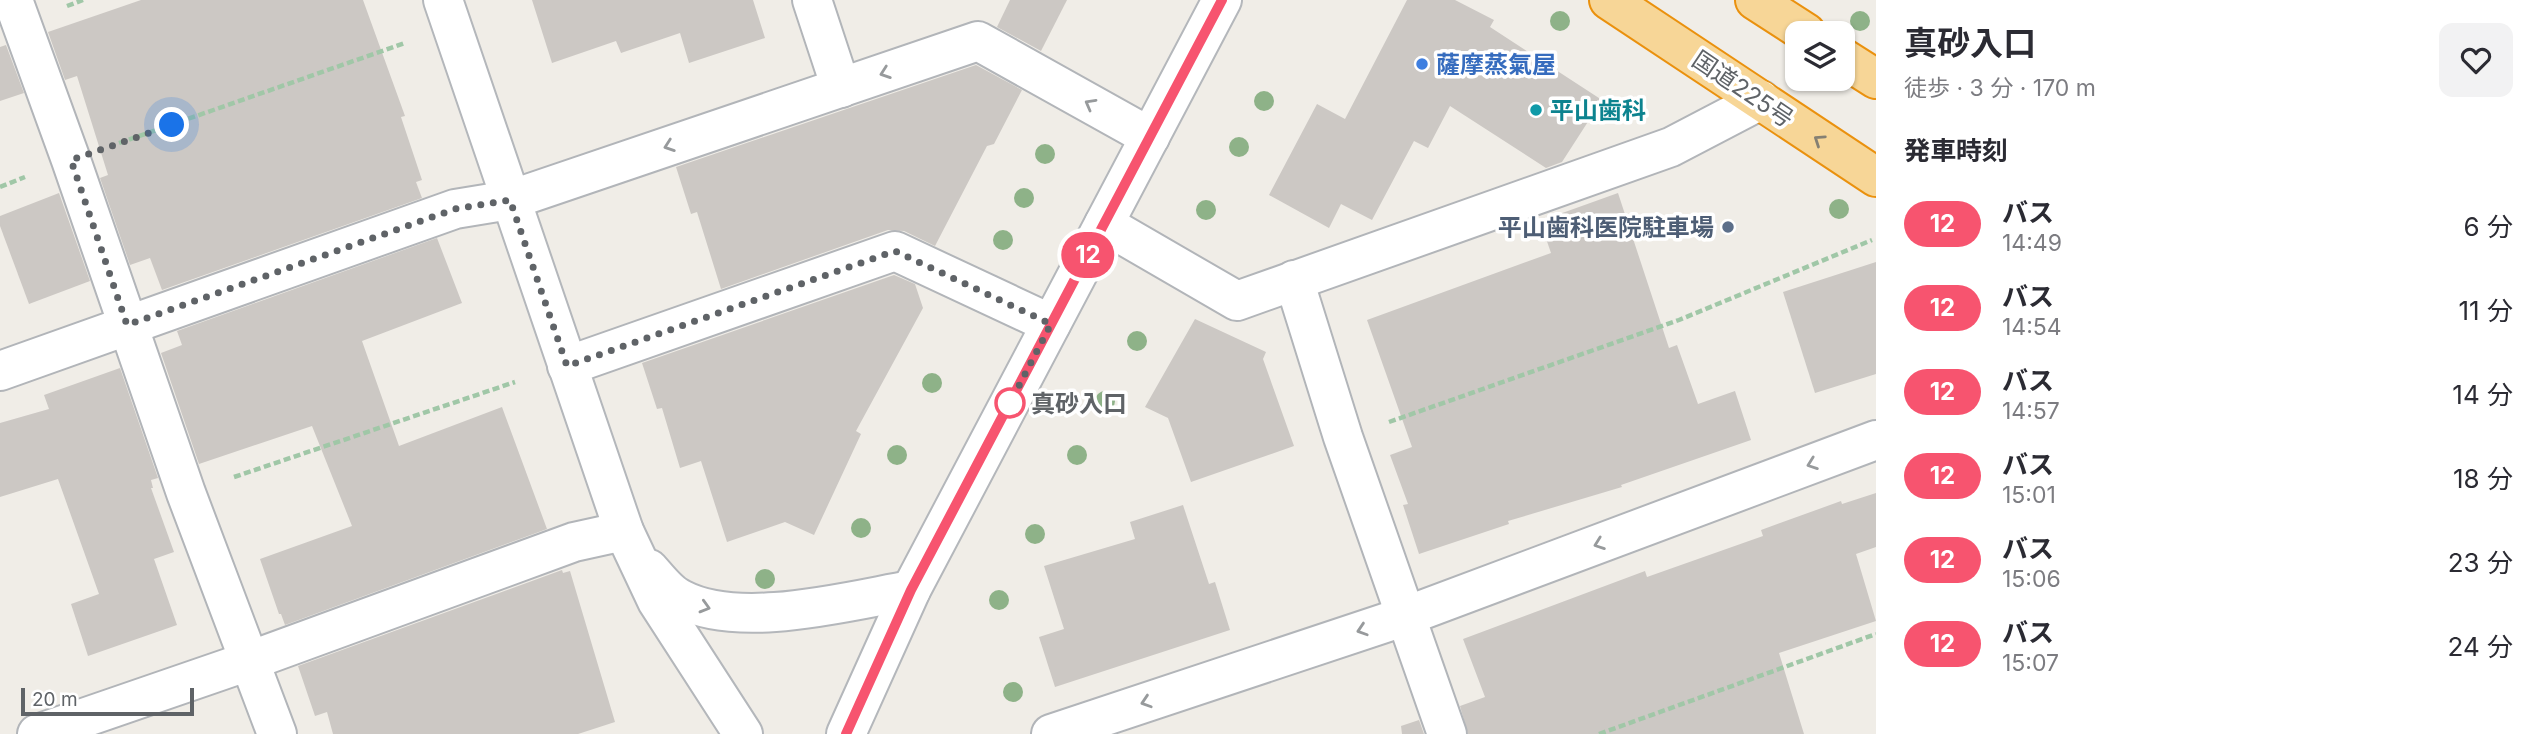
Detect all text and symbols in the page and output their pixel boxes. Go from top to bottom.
map controls [1785,21,1855,91]
button: layers [1785,21,1855,91]
text: 真砂入口 [1904,23,2036,63]
button: heart [2439,23,2513,97]
street label: 国道225号 [1687,45,1799,133]
place label: 薩摩蒸氣屋 [1436,50,1556,79]
marker: 薩摩蒸氣屋 [1414,56,1430,72]
one-way arrow [879,65,891,79]
text: 徒歩 · 3 分 · 170 m [1904,74,2096,102]
place label: 平山歯科 [1550,96,1646,125]
one-way arrow [1085,99,1098,112]
marker: 平山歯科 [1528,102,1544,118]
your location [154,107,189,142]
one-way arrow [1814,135,1827,148]
text: 発車時刻 [1904,135,2008,166]
one-way arrow [664,138,676,152]
text: バス [2002,197,2054,228]
text: 12 [1930,209,1955,238]
text: 6 分 [2464,211,2513,242]
place label: 平山歯科医院駐車場 [1498,213,1714,242]
marker: 平山歯科医院駐車場 [1720,219,1736,235]
text: 14:49 [2002,229,2062,257]
line badge: 12 [1056,232,1120,278]
text: 12 [1075,240,1101,269]
text: バス [2002,281,2054,312]
text: 12 [1930,293,1955,322]
text: 11 分 [2459,295,2513,326]
text: 14:54 [2002,313,2062,341]
text: バス [2002,365,2054,396]
text: 12 [1930,377,1955,406]
text: 14 分 [2452,379,2513,410]
marker: 真砂入口 [995,388,1025,418]
place label: 真砂入口 [1031,389,1127,418]
text: 14:57 [2002,397,2060,425]
text: バス [2002,449,2054,480]
one-way arrow [1807,456,1819,470]
text: 12 [1930,461,1955,490]
text: 18 分 [2453,463,2513,494]
text: 15:01 [2002,481,2056,509]
text: バス [2002,533,2054,564]
one-way arrow [1593,535,1605,549]
text: 12 [1930,545,1955,574]
text: 23 分 [2448,547,2513,578]
text: 15:06 [2002,565,2061,593]
one-way arrow [699,599,711,613]
text: バス [2002,617,2054,648]
one-way arrow [1357,622,1369,636]
text: 12 [1930,629,1955,658]
text: 24 分 [2447,631,2513,662]
text: 15:07 [2002,649,2059,677]
scale bar [21,685,194,717]
text: 20 m [32,688,78,711]
one-way arrow [1141,694,1153,708]

